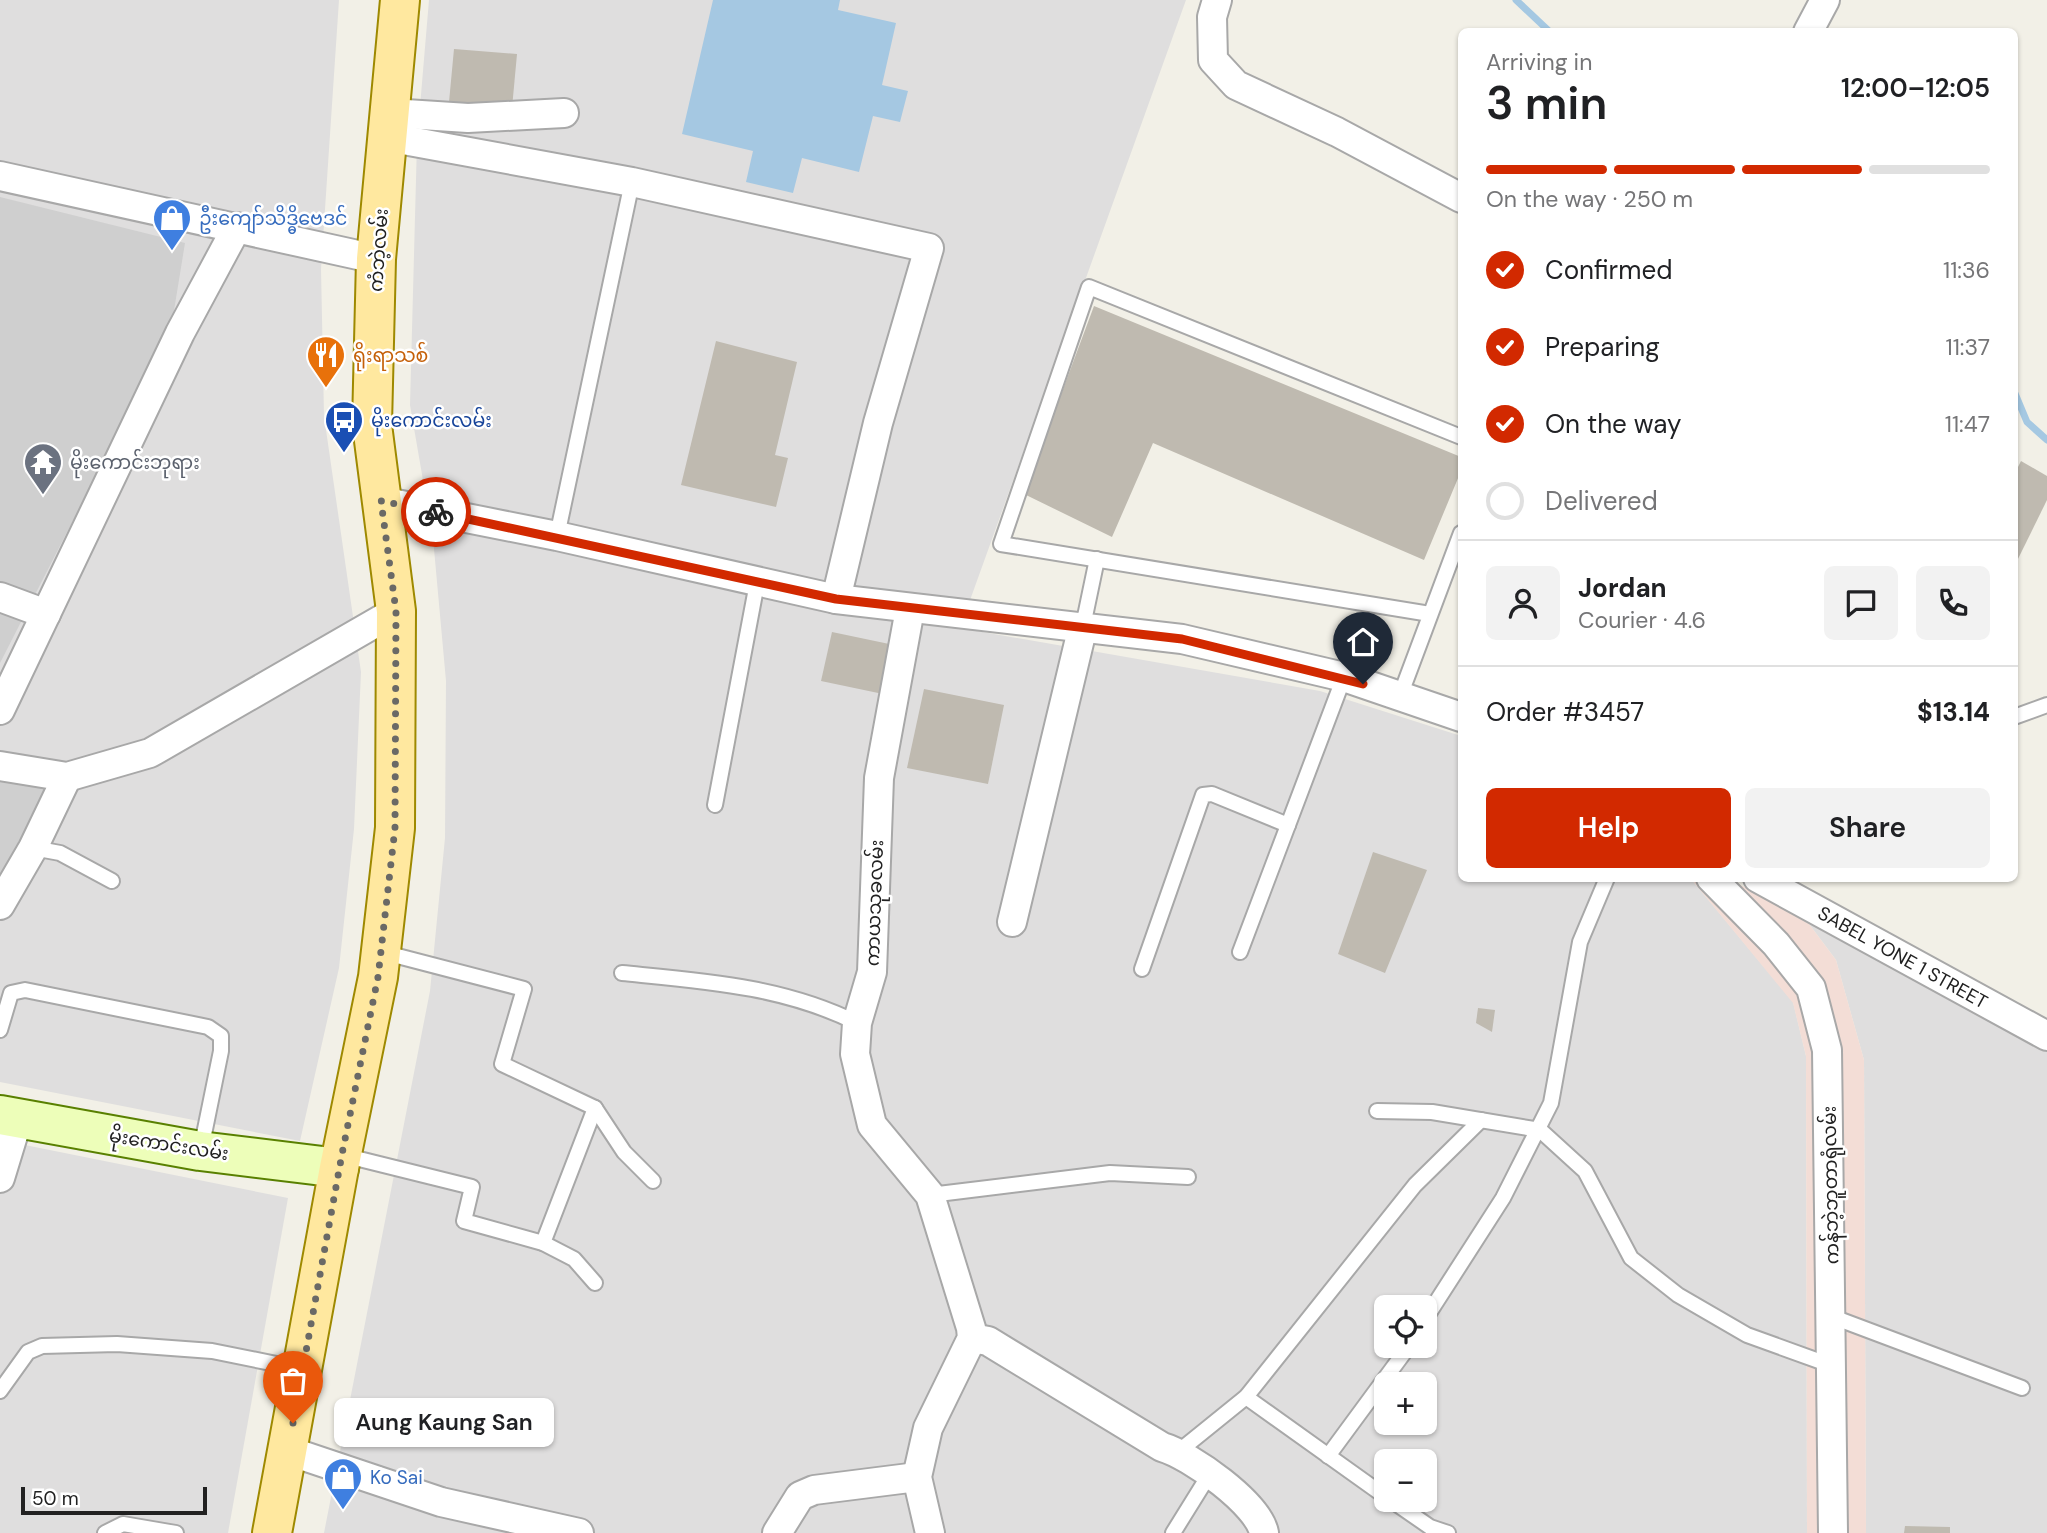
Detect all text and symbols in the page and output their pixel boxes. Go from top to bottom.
text: Arriving in [1486,47,1592,77]
text: 12:00–12:05 [1841,71,1990,105]
text: 3 min [1486,73,1607,133]
text: On the way · 250 m [1486,184,1693,214]
shop icon: ဦးကျော်သိဒ္ဓိဗေဒင် [151,197,193,252]
place label: ဦးကျော်သိဒ္ဓိဗေဒင် [199,204,347,234]
street label: ကံဘဲ့လမ်း [361,207,395,293]
icon: check [1486,251,1524,289]
text: Confirmed [1545,253,1672,287]
text: 11:36 [1943,255,1990,285]
icon: check [1486,328,1524,366]
text: Preparing [1545,330,1660,364]
text: 11:37 [1946,332,1990,362]
restaurant icon: ရိုးရာသစ် [305,334,347,389]
place label: ရိုးရာသစ် [353,341,428,372]
bus stop icon: မိုးကောင်းလမ်း [323,399,365,454]
icon: check [1486,405,1524,443]
place label: မိုးကောင်းလမ်း [371,406,492,437]
text: On the way [1545,407,1681,441]
text: 11:47 [1945,409,1990,439]
temple icon: မိုးကောင်းဘုရား [22,441,64,496]
place label: မိုးကောင်းဘုရား [70,448,200,479]
courier [401,477,471,547]
text: Delivered [1545,484,1658,518]
icon: bike [417,493,455,531]
button: person [1486,566,1560,640]
button: chat [1824,566,1898,640]
button: phone [1916,566,1990,640]
text: Jordan [1578,571,1667,605]
text: Courier · 4.6 [1578,605,1706,635]
pin [1333,612,1393,684]
icon: home [1344,623,1382,661]
text: Order #3457 [1486,695,1644,729]
text: $13.14 [1917,695,1990,729]
button: Help [1486,788,1731,868]
button: Share [1745,788,1990,868]
street label: ကာယသုခလမ်း [858,839,893,967]
street label: SABEL YONE 1 STREET [1813,900,1992,1015]
street label: ကန်ဘဲ့ဘူတာရုံလမ်း [1815,1105,1848,1265]
street label: မိုးကောင်းလမ်း [107,1121,231,1170]
map controls [1374,1295,1437,1512]
button: locate [1374,1295,1437,1358]
pin [263,1351,323,1423]
icon: bag [274,1362,312,1400]
button: + [1374,1372,1437,1435]
callout: Aung Kaung San [335,1398,556,1448]
text: Aung Kaung San [355,1407,533,1437]
button: − [1374,1449,1437,1512]
shop icon: Ko Sai [322,1456,364,1511]
place label: Ko Sai [370,1465,423,1490]
scale bar [21,1484,206,1516]
text: 50 m [32,1486,79,1511]

